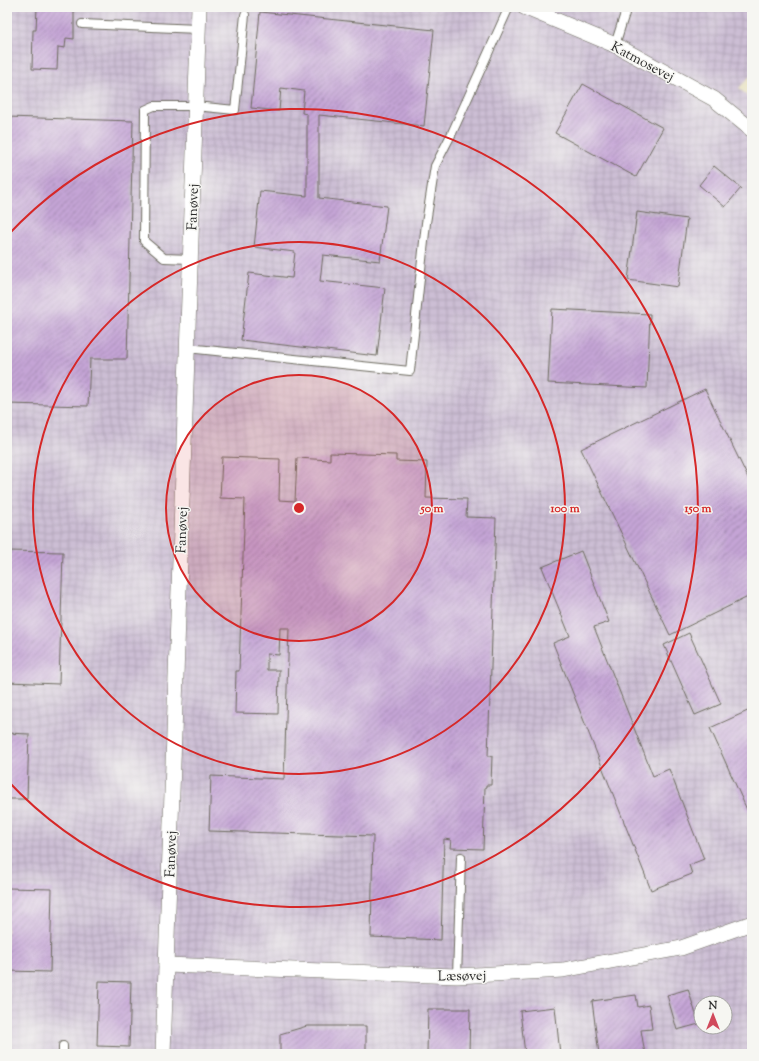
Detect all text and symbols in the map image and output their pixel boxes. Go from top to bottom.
street label: Katmosevej [607,38,677,88]
street label: Fanøvej [183,183,205,231]
text: 50 m [420,500,444,518]
text: 100 m [549,500,580,518]
text: 150 m [683,500,712,518]
centre of rings [292,501,306,515]
street label: Fanøvej [172,506,194,554]
street label: Fanøvej [161,830,183,878]
street label: Læsøvej [438,967,486,987]
north arrow [693,995,733,1035]
text: N [708,998,718,1014]

